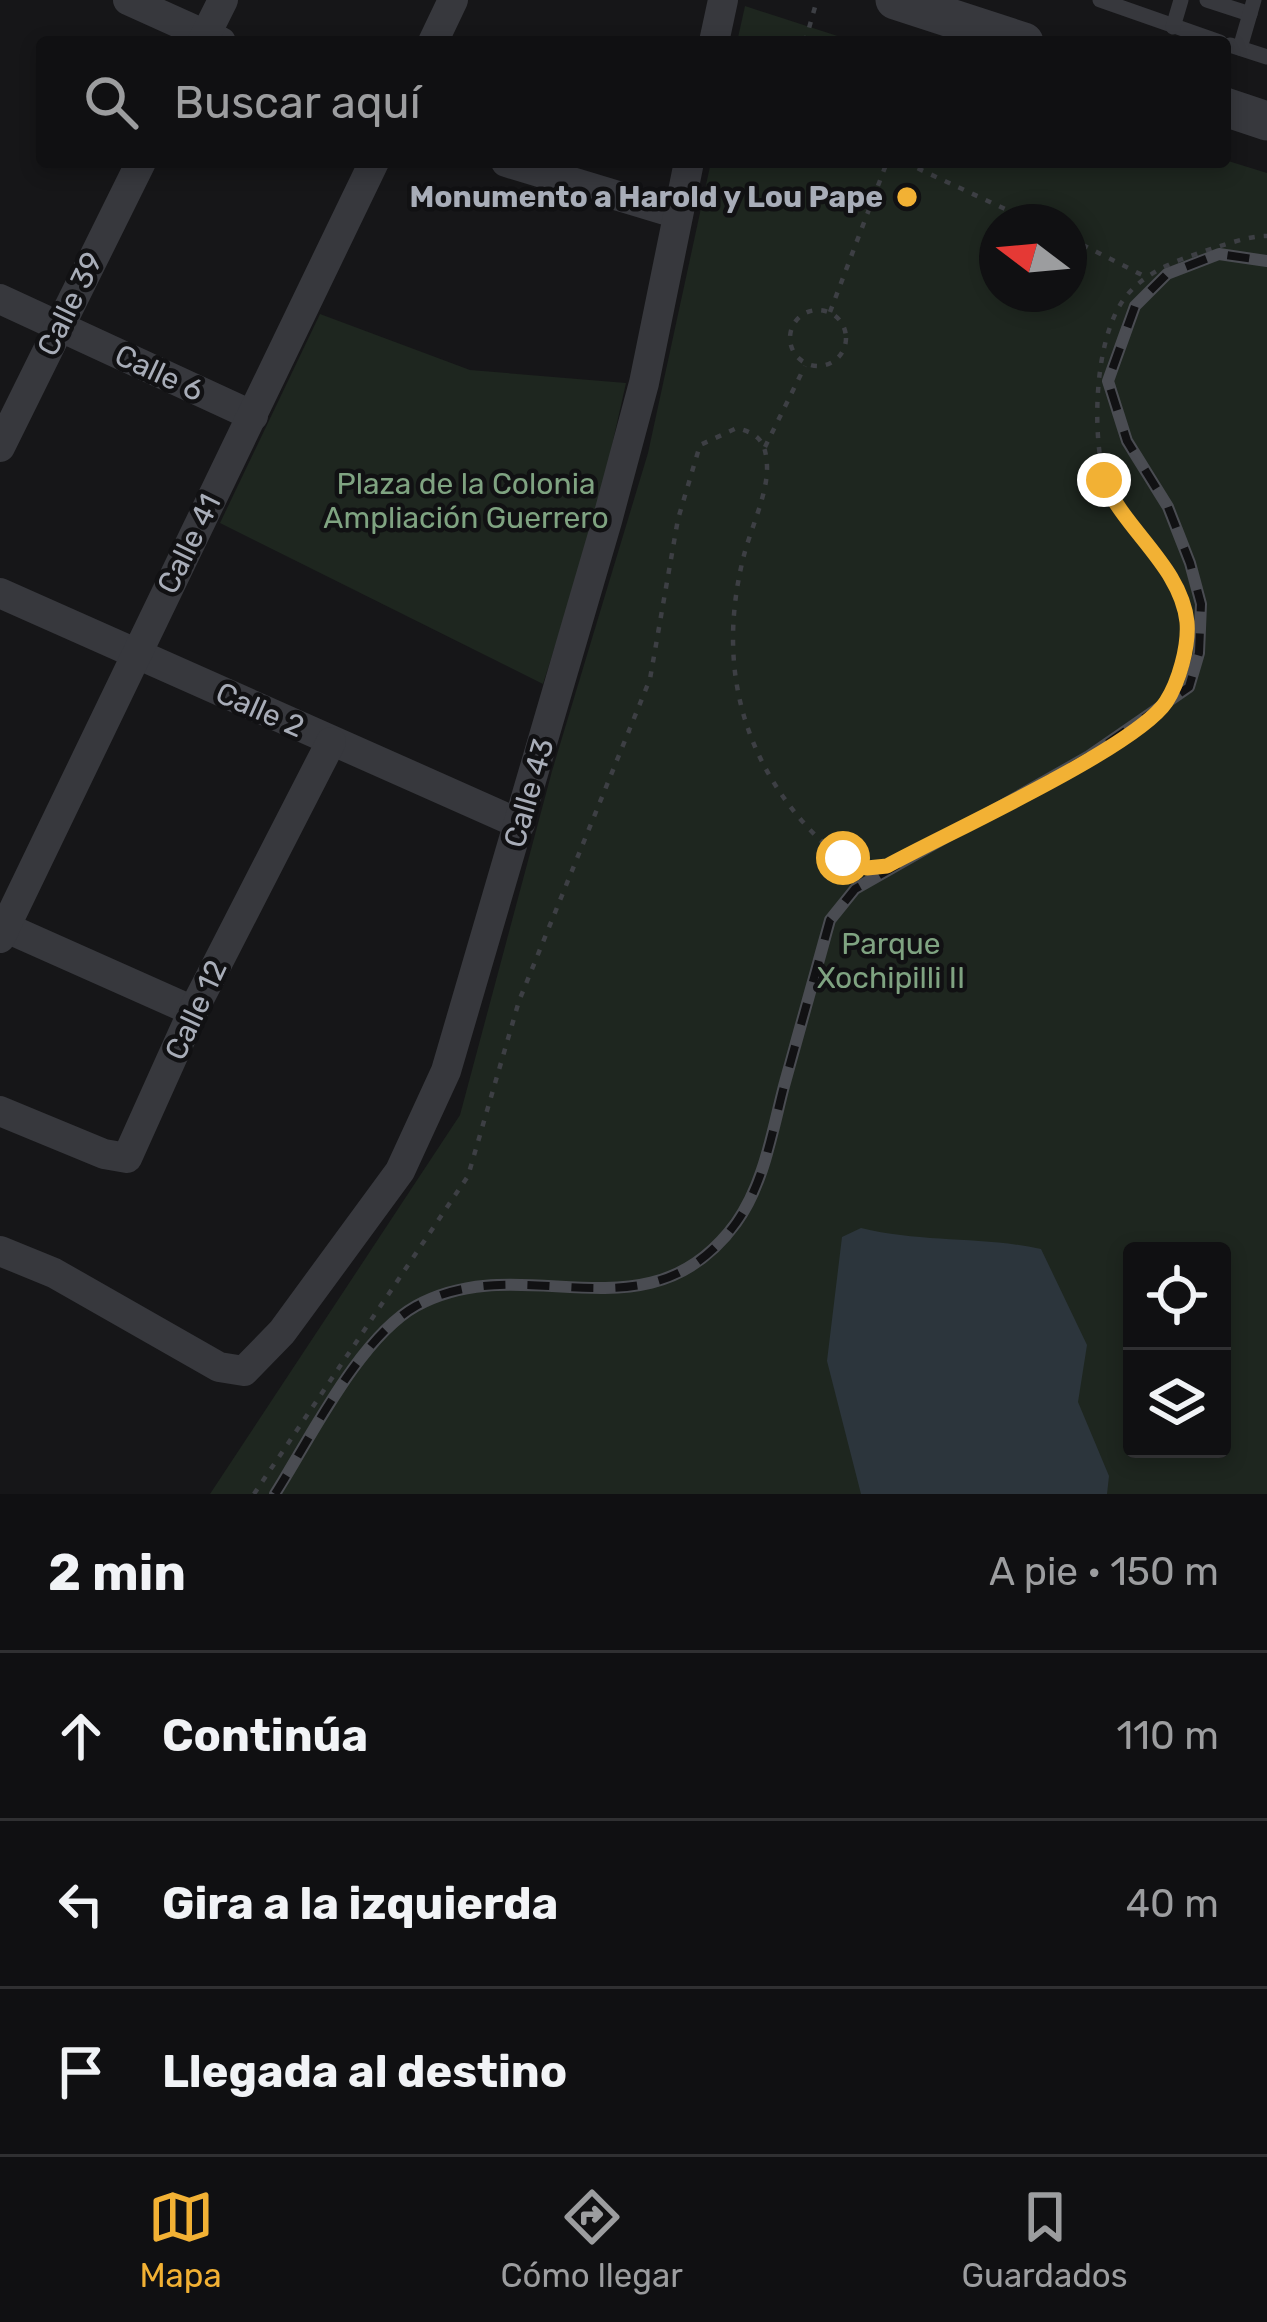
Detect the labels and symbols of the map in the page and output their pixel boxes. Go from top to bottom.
place label: Monumento a Harold y Lou Pape [409,179,883,215]
marker: Monumento a Harold y Lou Pape [894,184,920,210]
north arrow [979,204,1087,312]
street label: Calle 39 [29,246,111,362]
street label: Calle 6 [109,337,209,409]
route end [1077,453,1131,507]
park label: Plaza de la Colonia Ampliación Guerrero [323,466,609,536]
street label: Calle 41 [150,488,228,600]
street label: Calle 2 [210,675,310,745]
street label: Calle 43 [496,734,562,852]
route start [816,831,870,885]
park label: Parque Xochipilli II [817,926,965,996]
street label: Calle 12 [157,954,235,1066]

